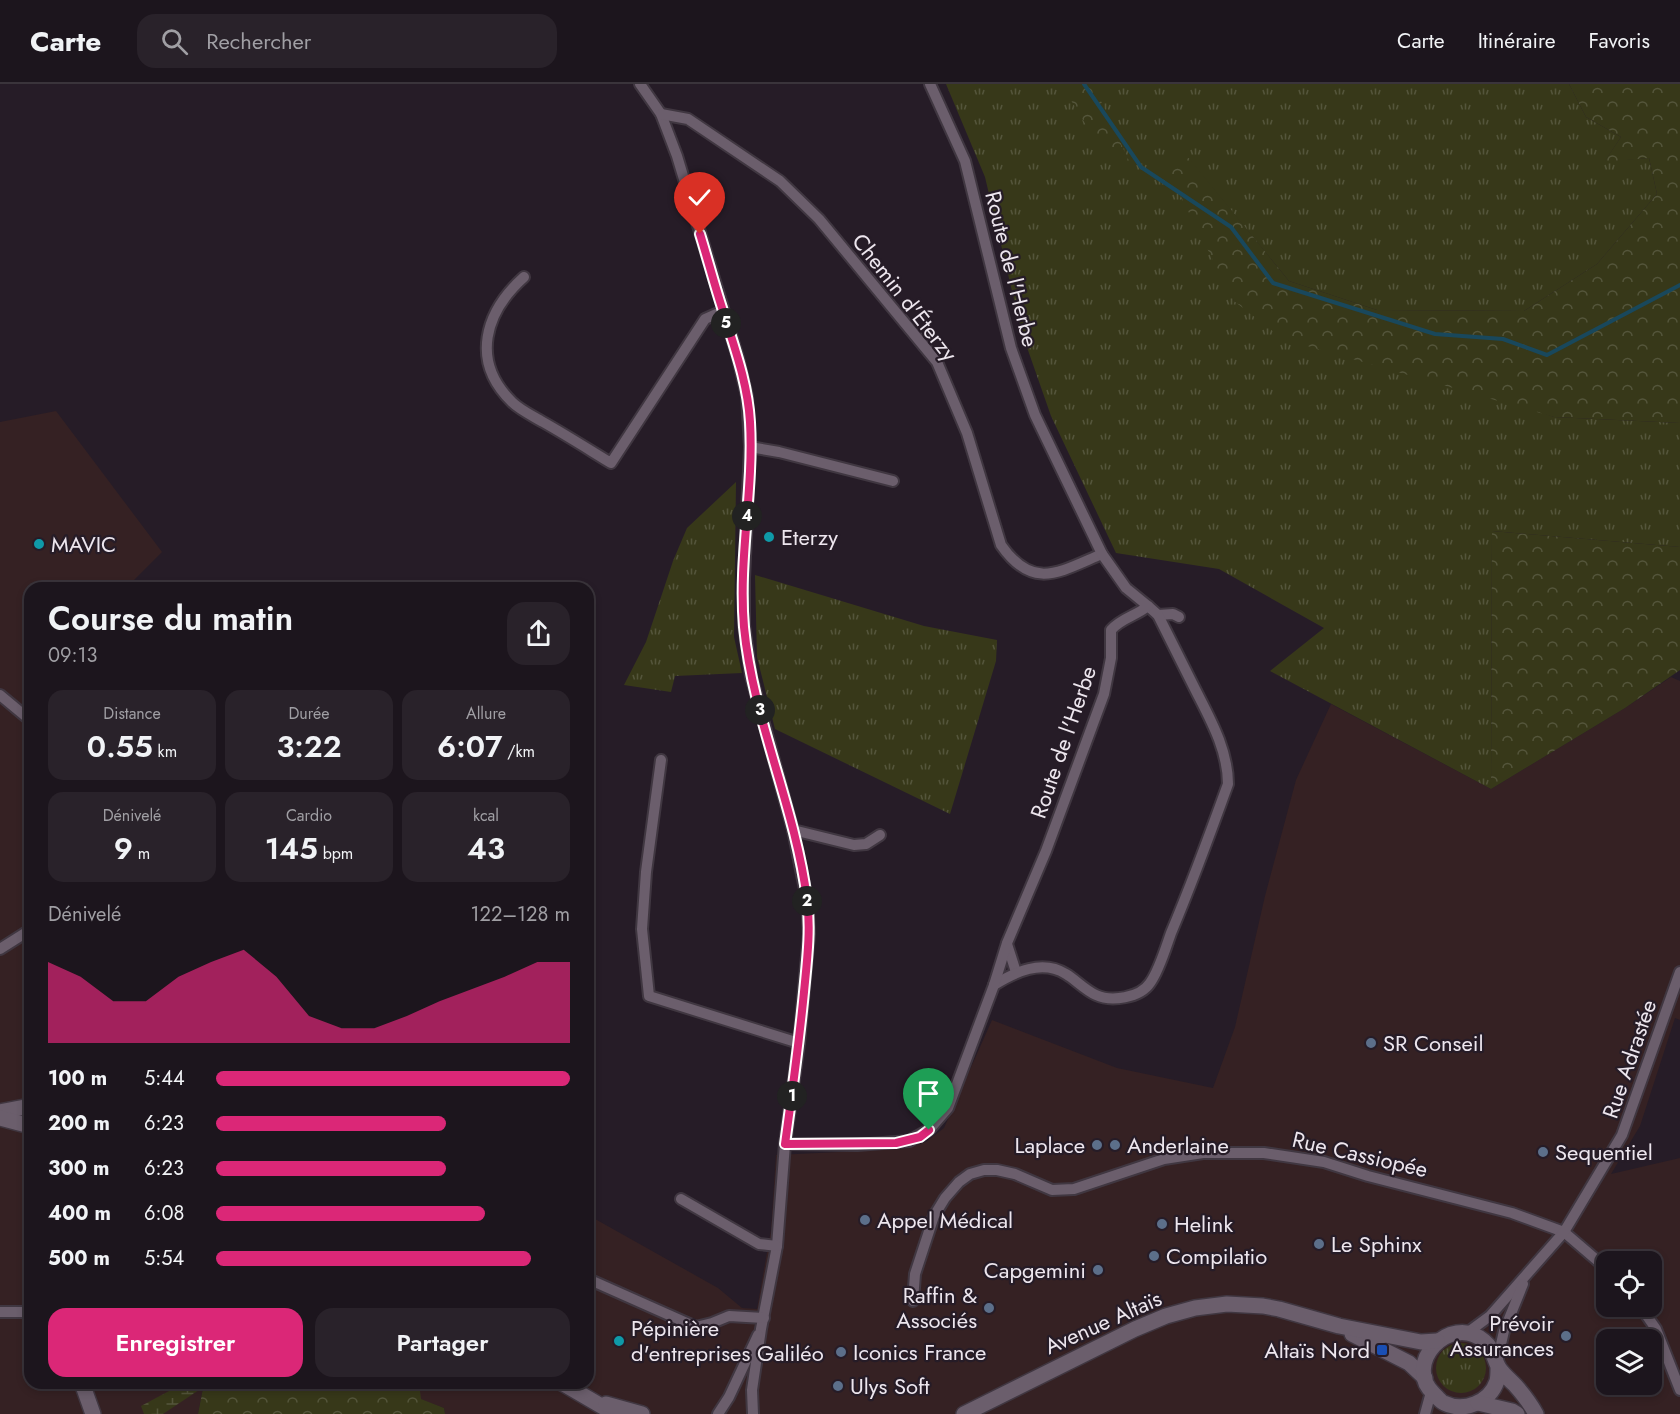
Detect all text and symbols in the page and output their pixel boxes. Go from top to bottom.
search box [137,14,557,68]
text: Carte [30,21,101,62]
icon: search [158,25,191,58]
text: Rechercher [206,25,311,57]
text: Carte [1397,26,1445,56]
text: Itinéraire [1478,26,1556,56]
text: Favoris [1589,26,1650,56]
pin [674,172,725,234]
icon: check [683,181,716,214]
street label: Route de l'Herbe [977,188,1047,350]
street label: Chemin d'Éterzy [845,226,965,368]
pin: 5 [711,308,741,338]
text: 5 [721,311,731,334]
pin: 4 [732,501,762,531]
text: 4 [741,504,753,527]
place label: Eterzy [781,521,838,553]
place label: MAVIC [51,528,116,560]
marker: Eterzy [762,530,776,544]
marker: MAVIC [32,537,46,551]
text: Course du matin [48,595,293,642]
button: share [507,602,570,665]
text: 09:13 [48,641,97,670]
street label: Route de l'Herbe [1022,661,1104,823]
pin: 3 [745,695,775,725]
text: 3 [755,698,765,721]
text: Distance [103,702,161,725]
text: Durée [288,702,330,725]
text: Allure [466,702,506,725]
text: 0.55 [87,725,153,768]
text: 3:22 [276,725,342,768]
text: 6:07 [437,725,502,768]
text: km [153,740,177,763]
text: /km [502,740,535,763]
text: Dénivelé [103,804,161,827]
text: Cardio [286,804,332,827]
text: kcal [473,804,499,827]
text: 9 [114,827,133,870]
text: 145 [265,827,318,870]
text: 43 [467,827,505,870]
text: m [133,842,150,865]
text: bpm [318,842,353,865]
pin: 2 [792,886,822,916]
text: 2 [802,889,812,912]
text: Dénivelé [48,900,121,929]
text: 122–128 m [471,900,570,929]
street label: Rue Adrastée [1594,995,1664,1123]
place label: SR Conseil [1383,1027,1484,1059]
marker: SR Conseil [1364,1036,1378,1050]
text: 100 m [48,1064,107,1093]
text: 5:44 [144,1064,185,1093]
pin [903,1068,954,1130]
icon: arrive [912,1077,945,1110]
pin: 1 [777,1081,807,1111]
text: 1 [788,1084,796,1107]
text: 200 m [48,1109,110,1138]
text: 6:23 [144,1109,184,1138]
street label: Rue Cassiopée [1289,1123,1431,1185]
place label: Laplace [1014,1129,1085,1161]
place label: Anderlaine [1127,1129,1229,1161]
place label: Sequentiel [1555,1136,1653,1168]
marker: Laplace [1090,1138,1104,1152]
marker: Anderlaine [1108,1138,1122,1152]
marker: Sequentiel [1536,1145,1550,1159]
text: 300 m [48,1154,109,1183]
text: 6:23 [144,1154,184,1183]
text: 400 m [48,1199,111,1228]
text: 6:08 [144,1199,184,1228]
place label: Appel Médical [877,1204,1013,1236]
place label: Helink [1174,1208,1233,1240]
marker: Appel Médical [858,1213,872,1227]
marker: Helink [1155,1217,1169,1231]
place label: Le Sphinx [1331,1228,1422,1260]
marker: Le Sphinx [1312,1237,1326,1251]
place label: Compilatio [1166,1240,1267,1272]
text: 500 m [48,1244,110,1273]
text: 5:54 [144,1244,184,1273]
marker: Compilatio [1147,1249,1161,1263]
map controls [1596,1251,1662,1395]
button: locate [1596,1251,1662,1317]
place label: Capgemini [984,1254,1086,1286]
marker: Capgemini [1091,1263,1105,1277]
place label: Raffin & Associés [896,1279,977,1336]
street label: Avenue Altaïs [1039,1282,1167,1362]
marker: Raffin & Associés [982,1301,996,1315]
place label: Prévoir Assurances [1450,1307,1554,1364]
button: Enregistrer [48,1308,303,1377]
button: Partager [315,1308,570,1377]
place label: Pépinière d'entreprises Galiléo [631,1312,824,1369]
marker: Prévoir Assurances [1559,1329,1573,1343]
button: layers [1596,1329,1662,1395]
marker: Pépinière d'entreprises Galiléo [612,1334,626,1348]
place label: Altaïs Nord [1264,1334,1370,1366]
place label: Iconics France [853,1336,986,1368]
marker: Altaïs Nord [1375,1343,1389,1357]
marker: Iconics France [834,1345,848,1359]
place label: Ulys Soft [850,1370,930,1402]
marker: Ulys Soft [831,1379,845,1393]

